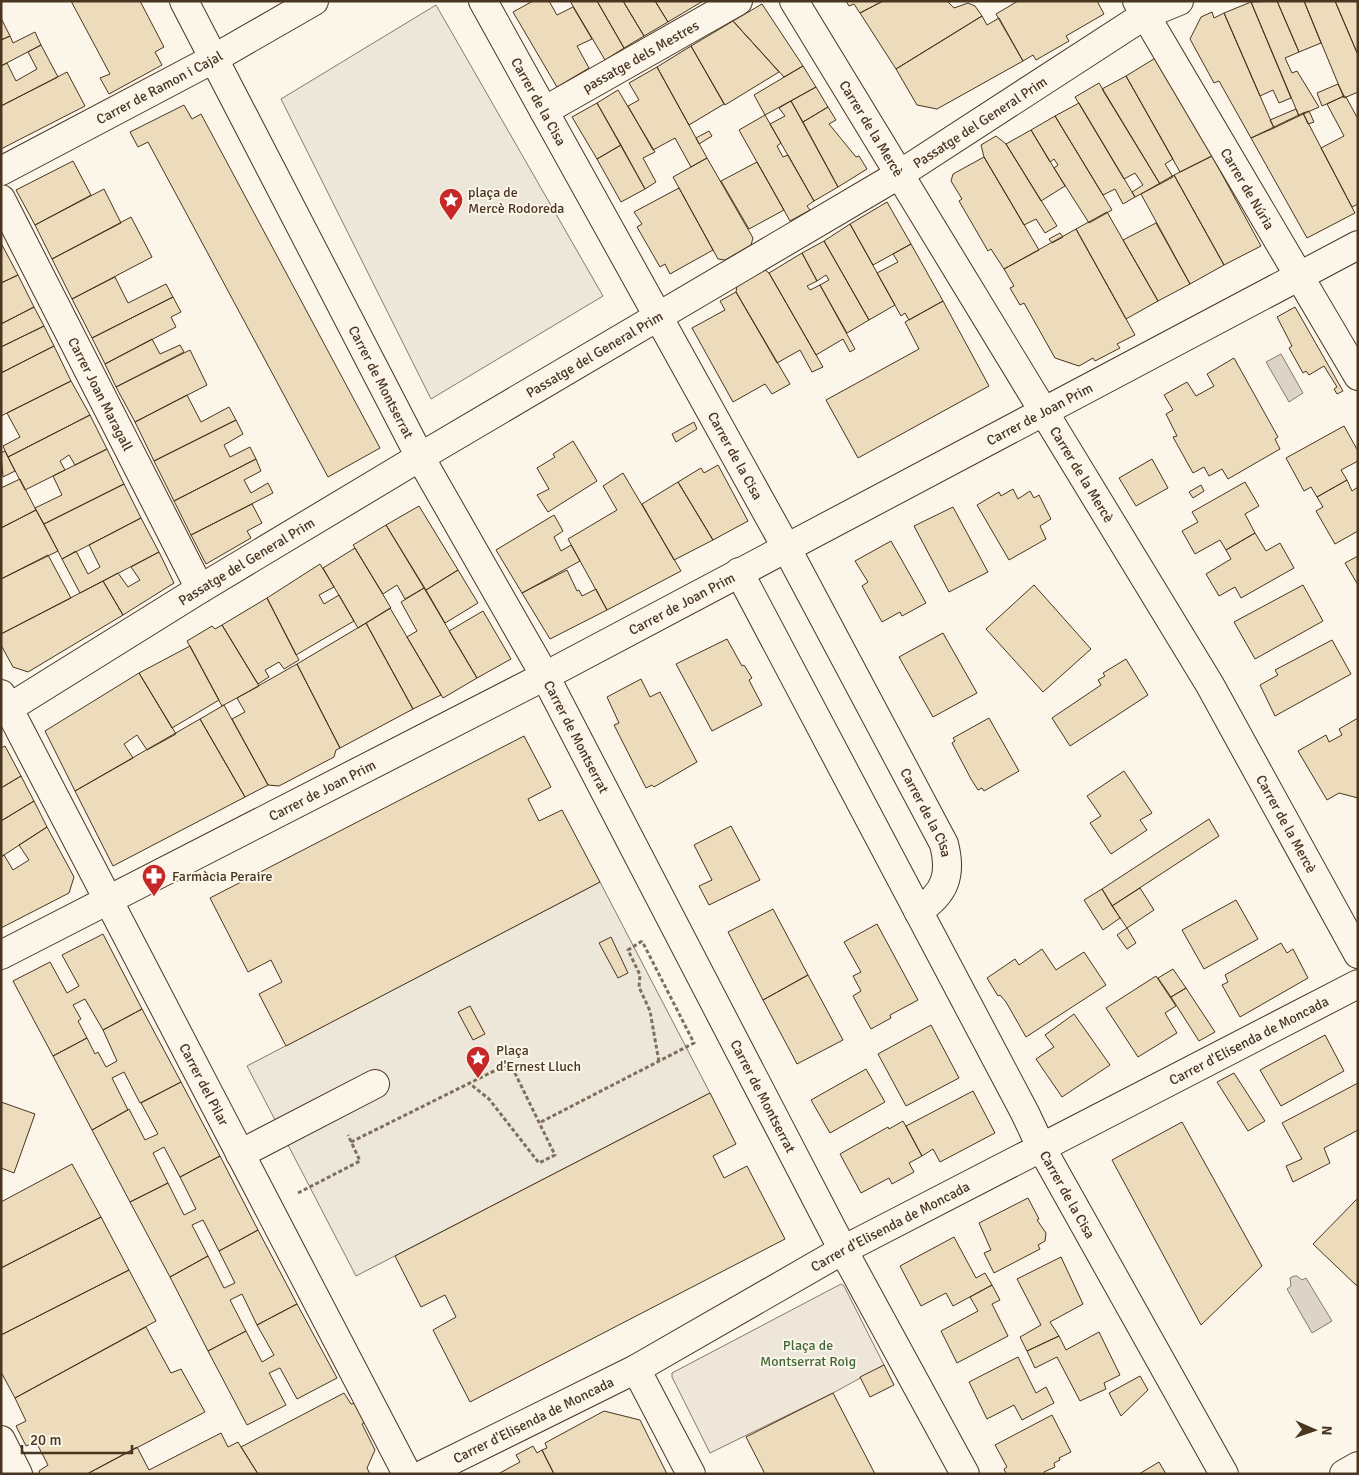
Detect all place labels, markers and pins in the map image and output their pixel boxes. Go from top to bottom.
place label: plaça de Mercè Rodoreda [468,184,564,217]
place icon: plaça de Mercè Rodoreda [438,187,464,221]
pharmacy icon: Farmàcia Peraire [141,863,167,897]
place label: Farmàcia Peraire [172,868,272,885]
place label: Plaça d'Ernest Lluch [496,1042,581,1075]
place icon: Plaça d'Ernest Lluch [465,1045,491,1079]

